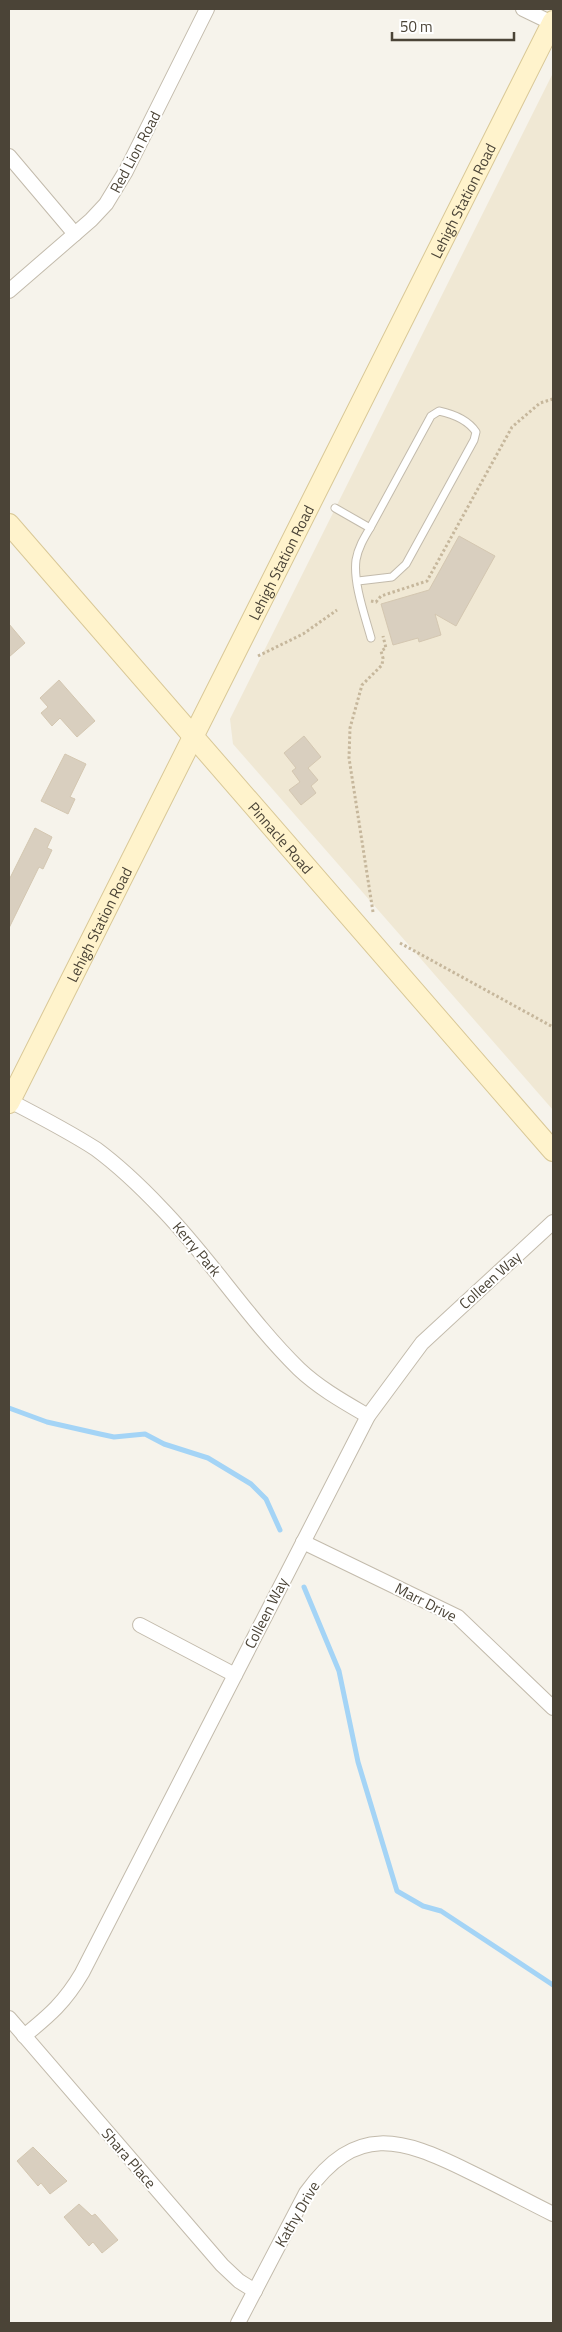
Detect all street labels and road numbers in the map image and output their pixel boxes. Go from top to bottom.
street label: Red Lion Road [104,107,166,197]
street label: Lehigh Station Road [424,139,501,262]
street label: Lehigh Station Road [242,501,319,624]
street label: Pinnacle Road [243,796,319,879]
street label: Lehigh Station Road [60,863,137,986]
street label: Kerry Park [167,1217,227,1281]
street label: Colleen Way [454,1246,526,1314]
street label: Colleen Way [238,1573,294,1653]
street label: Marr Drive [391,1577,461,1627]
street label: Shara Place [96,2123,162,2193]
street label: Kathy Drive [269,2177,325,2251]

